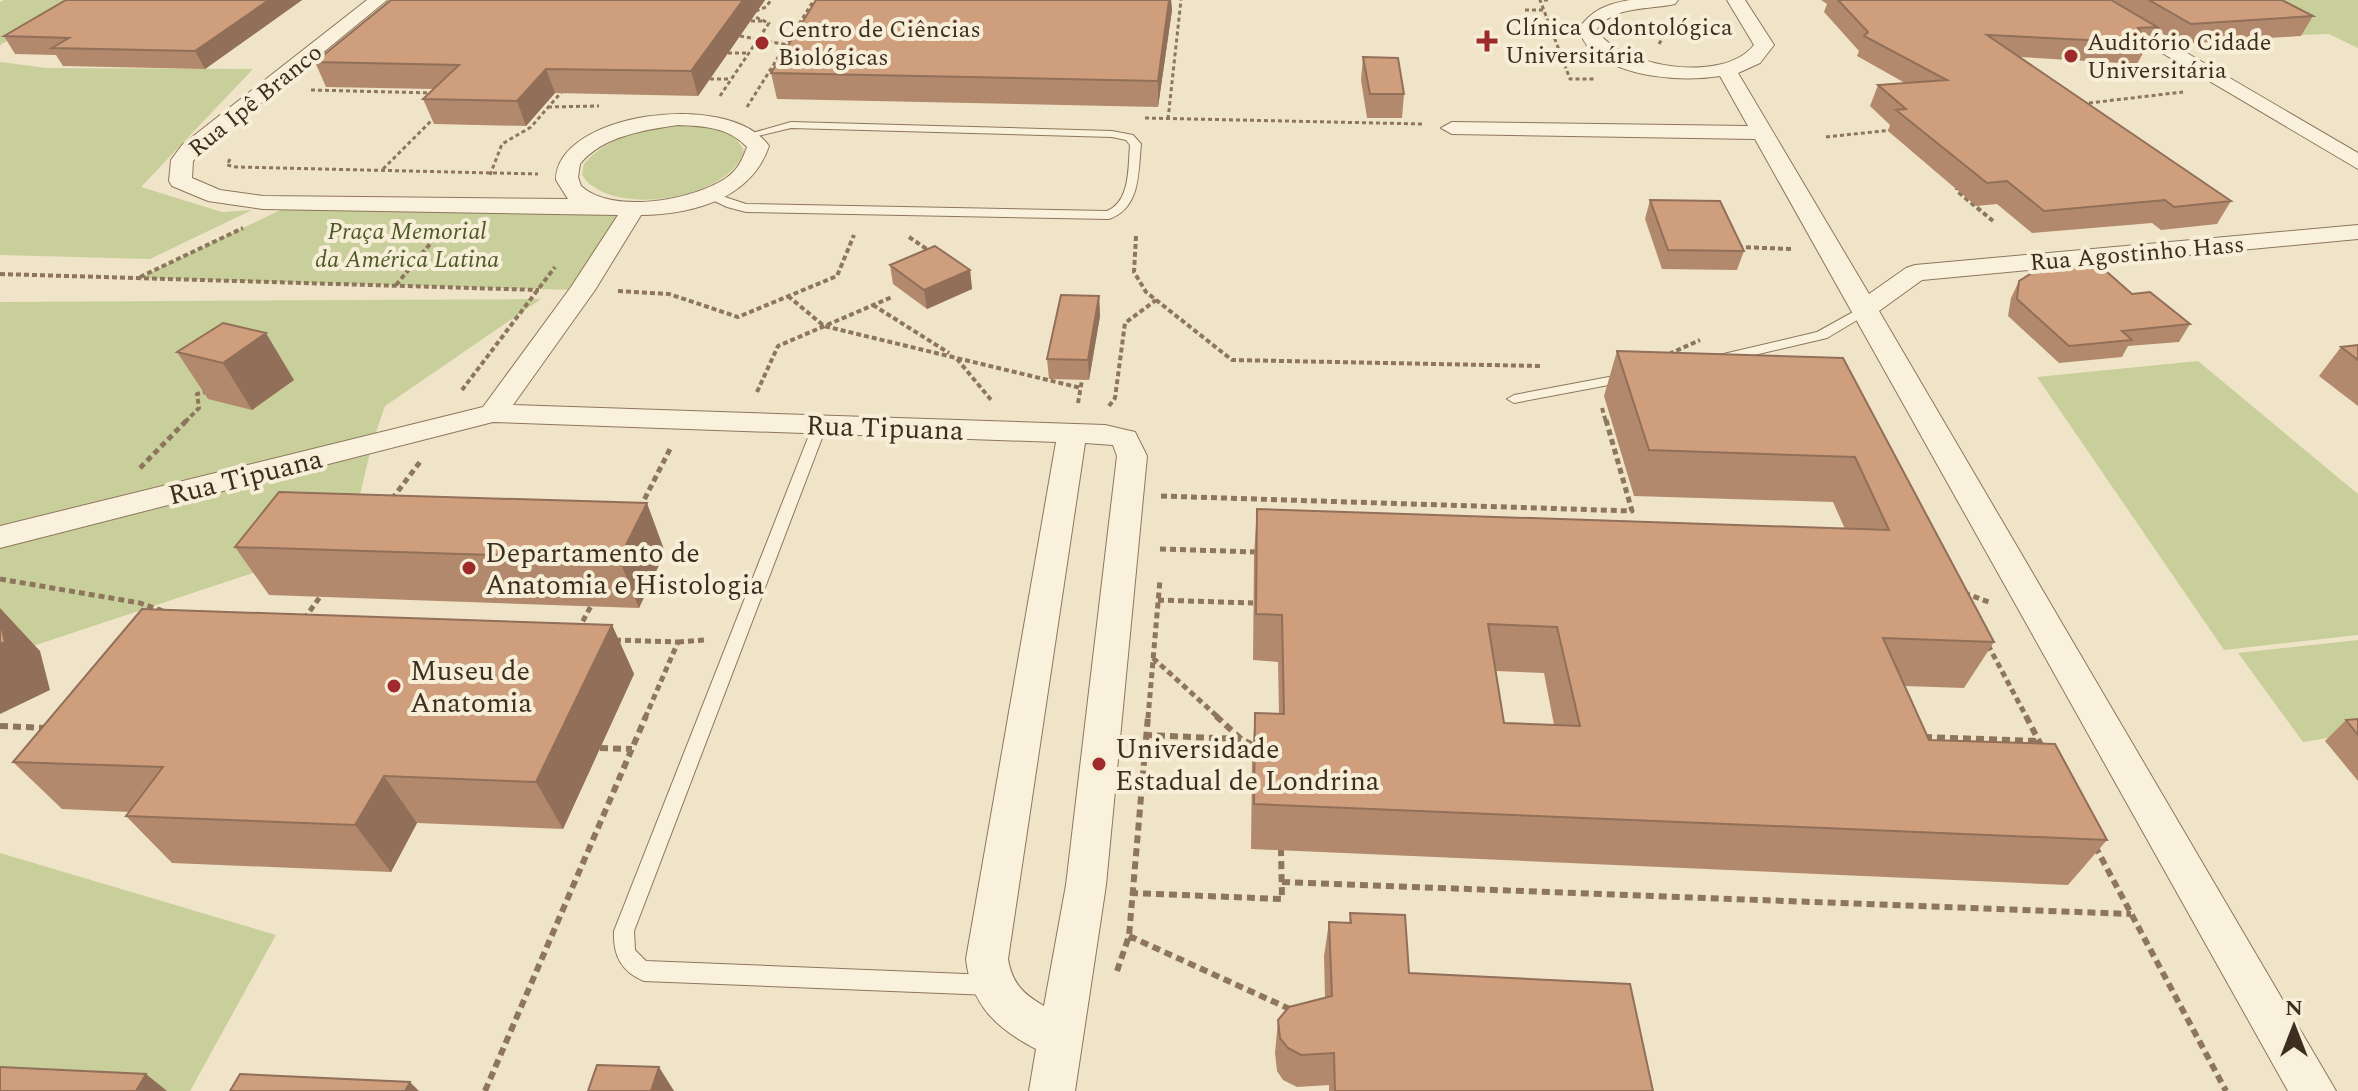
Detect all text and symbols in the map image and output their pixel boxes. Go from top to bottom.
place label: Clínica Odontológica Universitária [1505,10,1733,74]
place label: Centro de Ciências Biológicas [778,12,981,76]
place label: Auditório Cidade Universitária [2087,25,2272,89]
marker: Clínica Odontológica Universitária [1476,30,1498,52]
marker: Centro de Ciências Biológicas [753,34,771,52]
street label: Rua Ipê Branco [181,35,330,166]
marker: Auditório Cidade Universitária [2062,47,2080,65]
park label: Praça Memorial da América Latina [315,214,499,278]
street label: Rua Agostinho Hass [2028,227,2246,281]
street label: Rua Tipuana [805,404,965,453]
street label: Rua Tipuana [164,437,327,517]
place label: Departamento de Anatomia e Histologia [485,532,765,607]
marker: Departamento de Anatomia e Histologia [460,559,478,577]
place label: Museu de Anatomia [410,650,533,725]
marker: Museu de Anatomia [385,677,403,695]
place label: Universidade Estadual de Londrina [1115,728,1380,803]
marker: Universidade Estadual de Londrina [1090,755,1108,773]
north arrow [2254,987,2334,1067]
text: N [2285,992,2303,1025]

